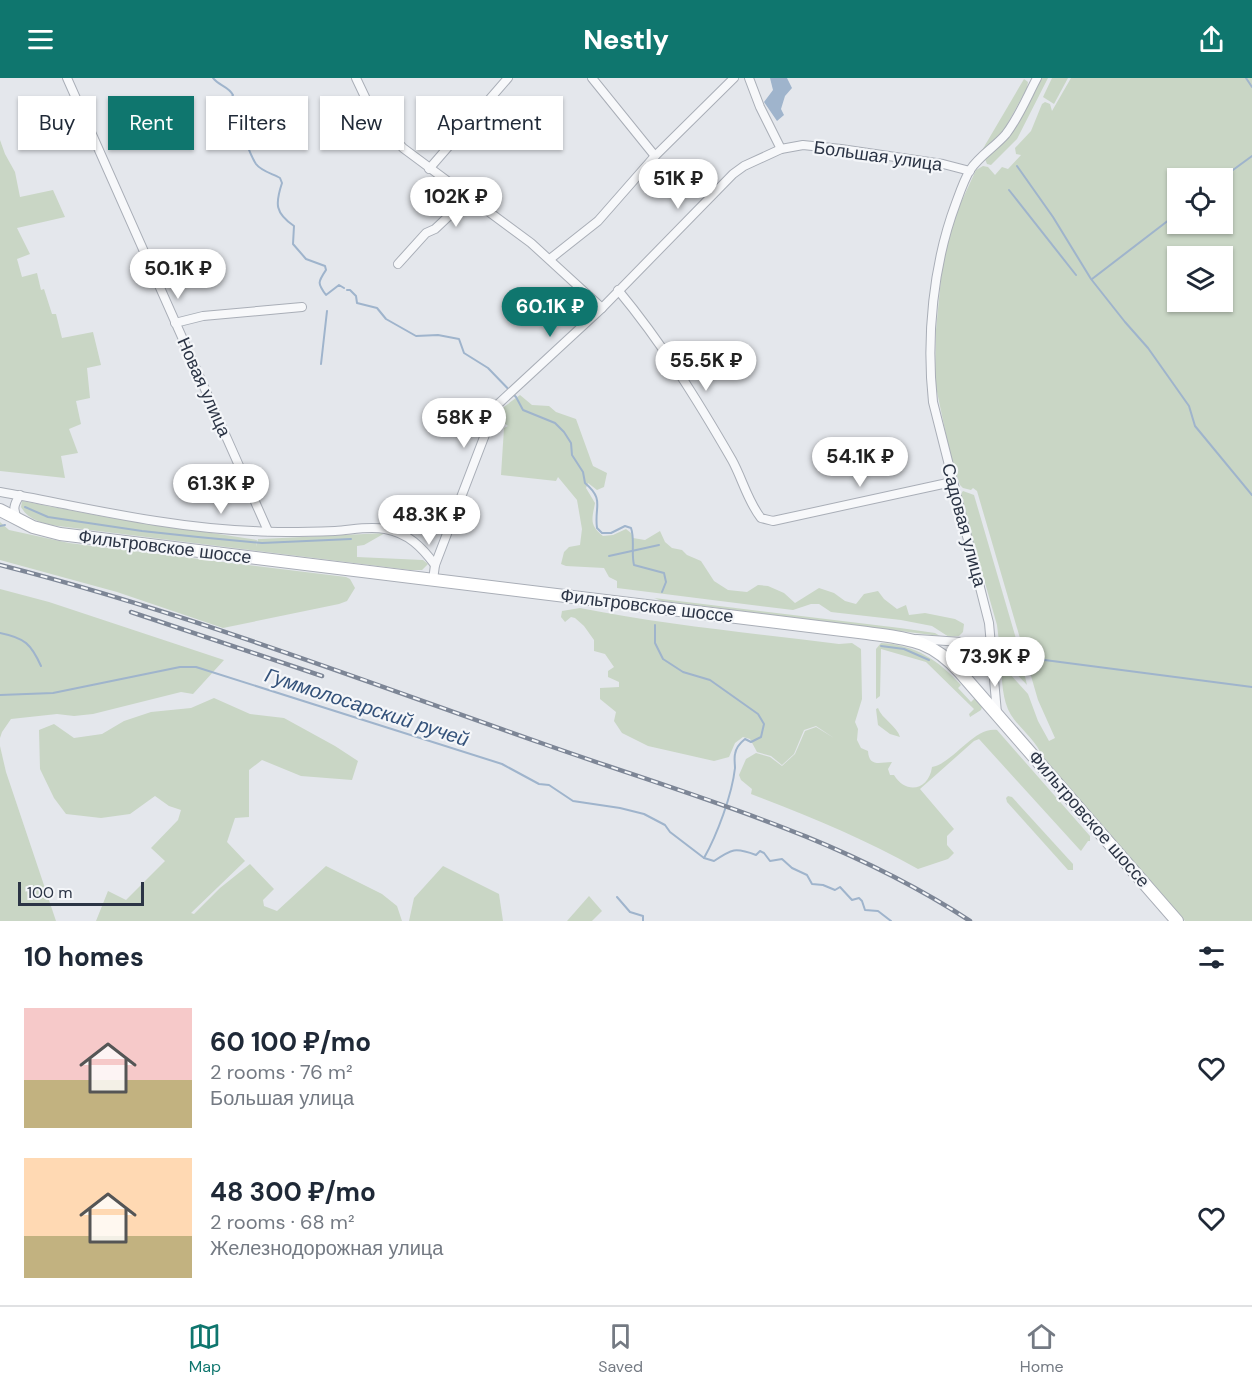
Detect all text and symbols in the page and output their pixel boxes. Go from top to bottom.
text: Nestly [583,22,669,57]
icon: menu [24,23,57,56]
icon: share [1195,23,1228,56]
chip: Buy [18,96,96,150]
chip: Rent [108,96,194,150]
chip: Filters [206,96,308,150]
chip: New [320,96,404,150]
chip: Apartment [416,96,563,150]
street label: Большая улица [812,135,945,177]
pin: 51K ₽ [636,159,720,210]
text: 51K ₽ [653,165,703,191]
map controls [1167,168,1233,312]
button: locate [1167,168,1233,234]
pin: 102K ₽ [407,177,505,228]
text: 102K ₽ [424,183,488,209]
button: layers [1167,246,1233,312]
pin: 50.1K ₽ [123,249,233,300]
text: 50.1K ₽ [144,255,212,281]
pin: 60.1K ₽ [495,287,605,338]
text: 60.1K ₽ [516,293,584,319]
street label: Новая улица [171,334,237,441]
pin: 55.5K ₽ [651,341,761,392]
text: 55.5K ₽ [669,347,743,373]
pin: 58K ₽ [422,398,506,449]
text: 58K ₽ [436,404,492,430]
pin: 54.1K ₽ [805,437,915,488]
text: 54.1K ₽ [826,443,894,469]
street label: Садовая улица [936,460,992,590]
pin: 61.3K ₽ [166,464,276,515]
text: 61.3K ₽ [187,470,255,496]
pin: 48.3K ₽ [374,495,484,546]
text: 48.3K ₽ [392,501,466,527]
street label: Фильтровское шоссе [77,524,253,570]
street label: Фильтровское шоссе [559,583,735,629]
pin: 73.9K ₽ [940,637,1050,688]
text: 73.9K ₽ [960,643,1030,669]
water label: Гуммолосарский ручей [262,662,472,752]
street label: Фильтровское шоссе [1023,745,1155,893]
scale bar [18,879,144,906]
text: 100 m [27,882,72,903]
text: 10 homes [24,940,144,974]
icon: filters [1195,941,1228,974]
text: 60 100 ₽/mo [210,1025,371,1059]
icon: home [72,1032,144,1104]
icon: heart [1195,1052,1228,1085]
text: 2 rooms · 76 m² [210,1059,353,1085]
text: Большая улица [210,1085,354,1111]
text: 48 300 ₽/mo [210,1175,376,1209]
icon: home [72,1182,144,1254]
icon: heart [1195,1202,1228,1235]
text: 2 rooms · 68 m² [210,1209,355,1235]
text: Железнодорожная улица [210,1235,443,1261]
tab: Map [188,1320,221,1377]
tab: Saved [598,1320,643,1377]
tab: Home [1020,1320,1064,1377]

